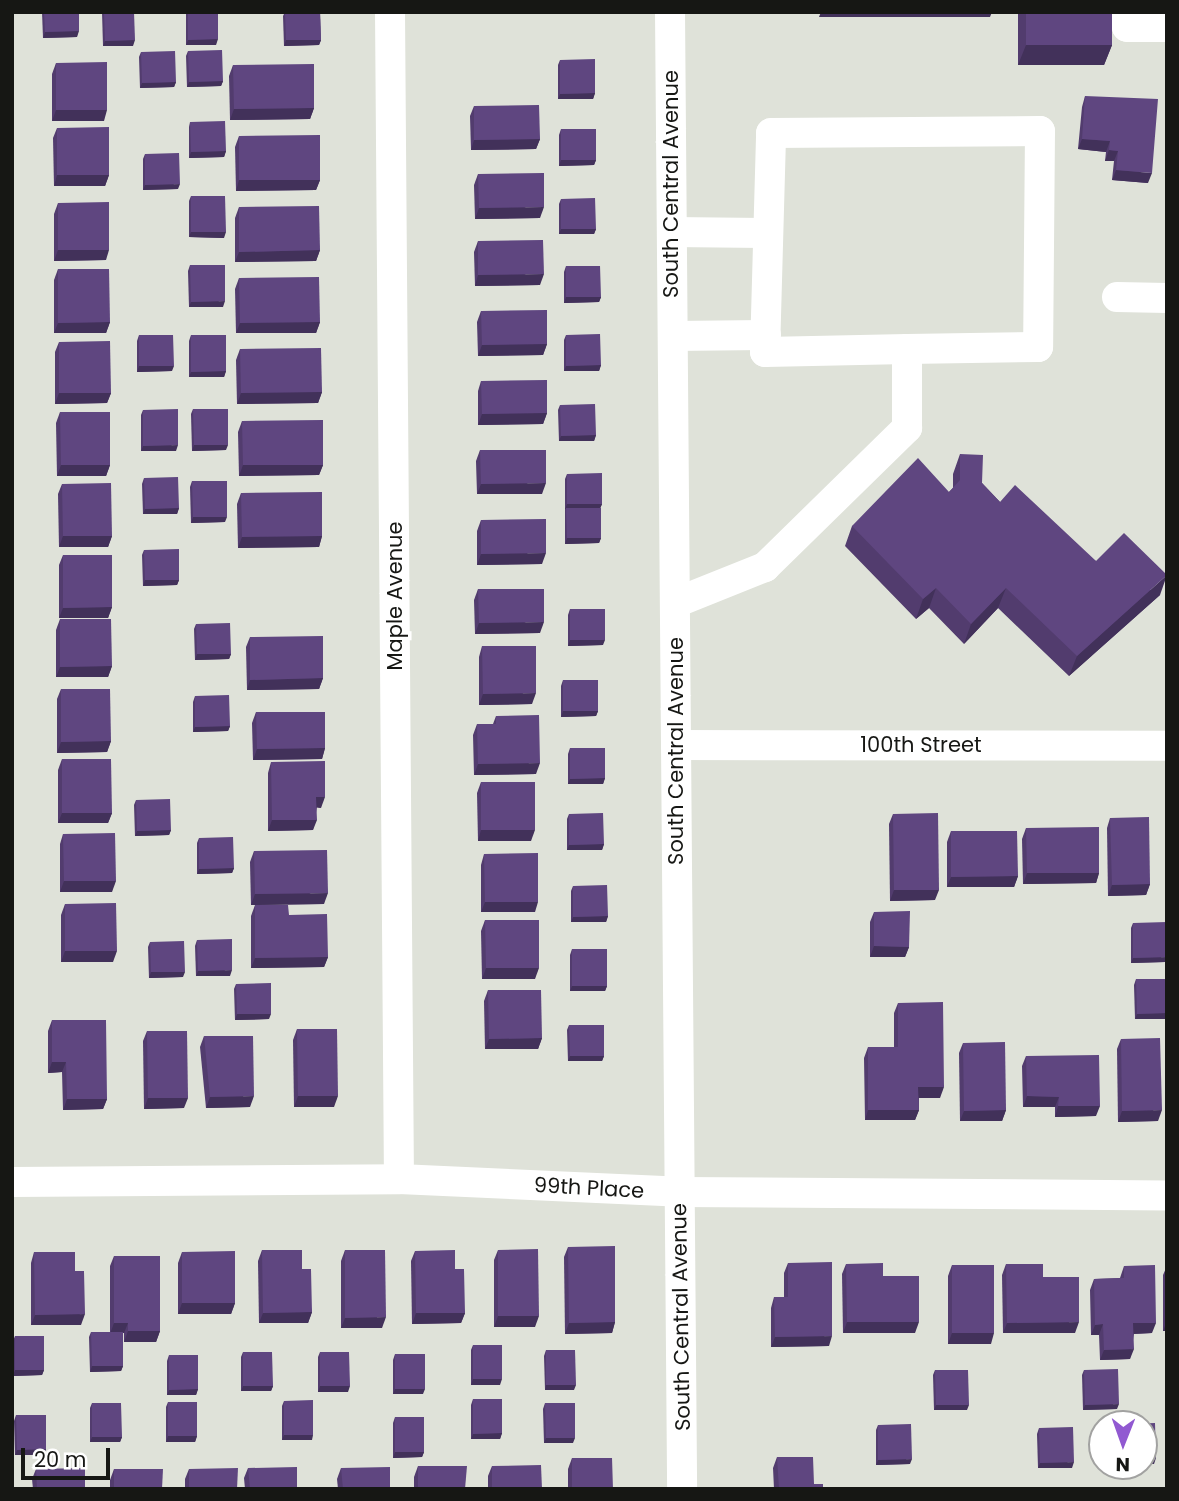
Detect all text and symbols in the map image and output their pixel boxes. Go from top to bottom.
street label: South Central Avenue [658,70,684,298]
street label: Maple Avenue [382,521,408,671]
street label: South Central Avenue [663,637,689,865]
street label: 100th Street [860,732,982,758]
street label: 99th Place [533,1173,645,1203]
street label: South Central Avenue [666,1203,696,1431]
north arrow [1088,1410,1158,1480]
scale bar [24,1434,114,1478]
text: 20 m [34,1445,87,1474]
text: N [1115,1451,1130,1478]

